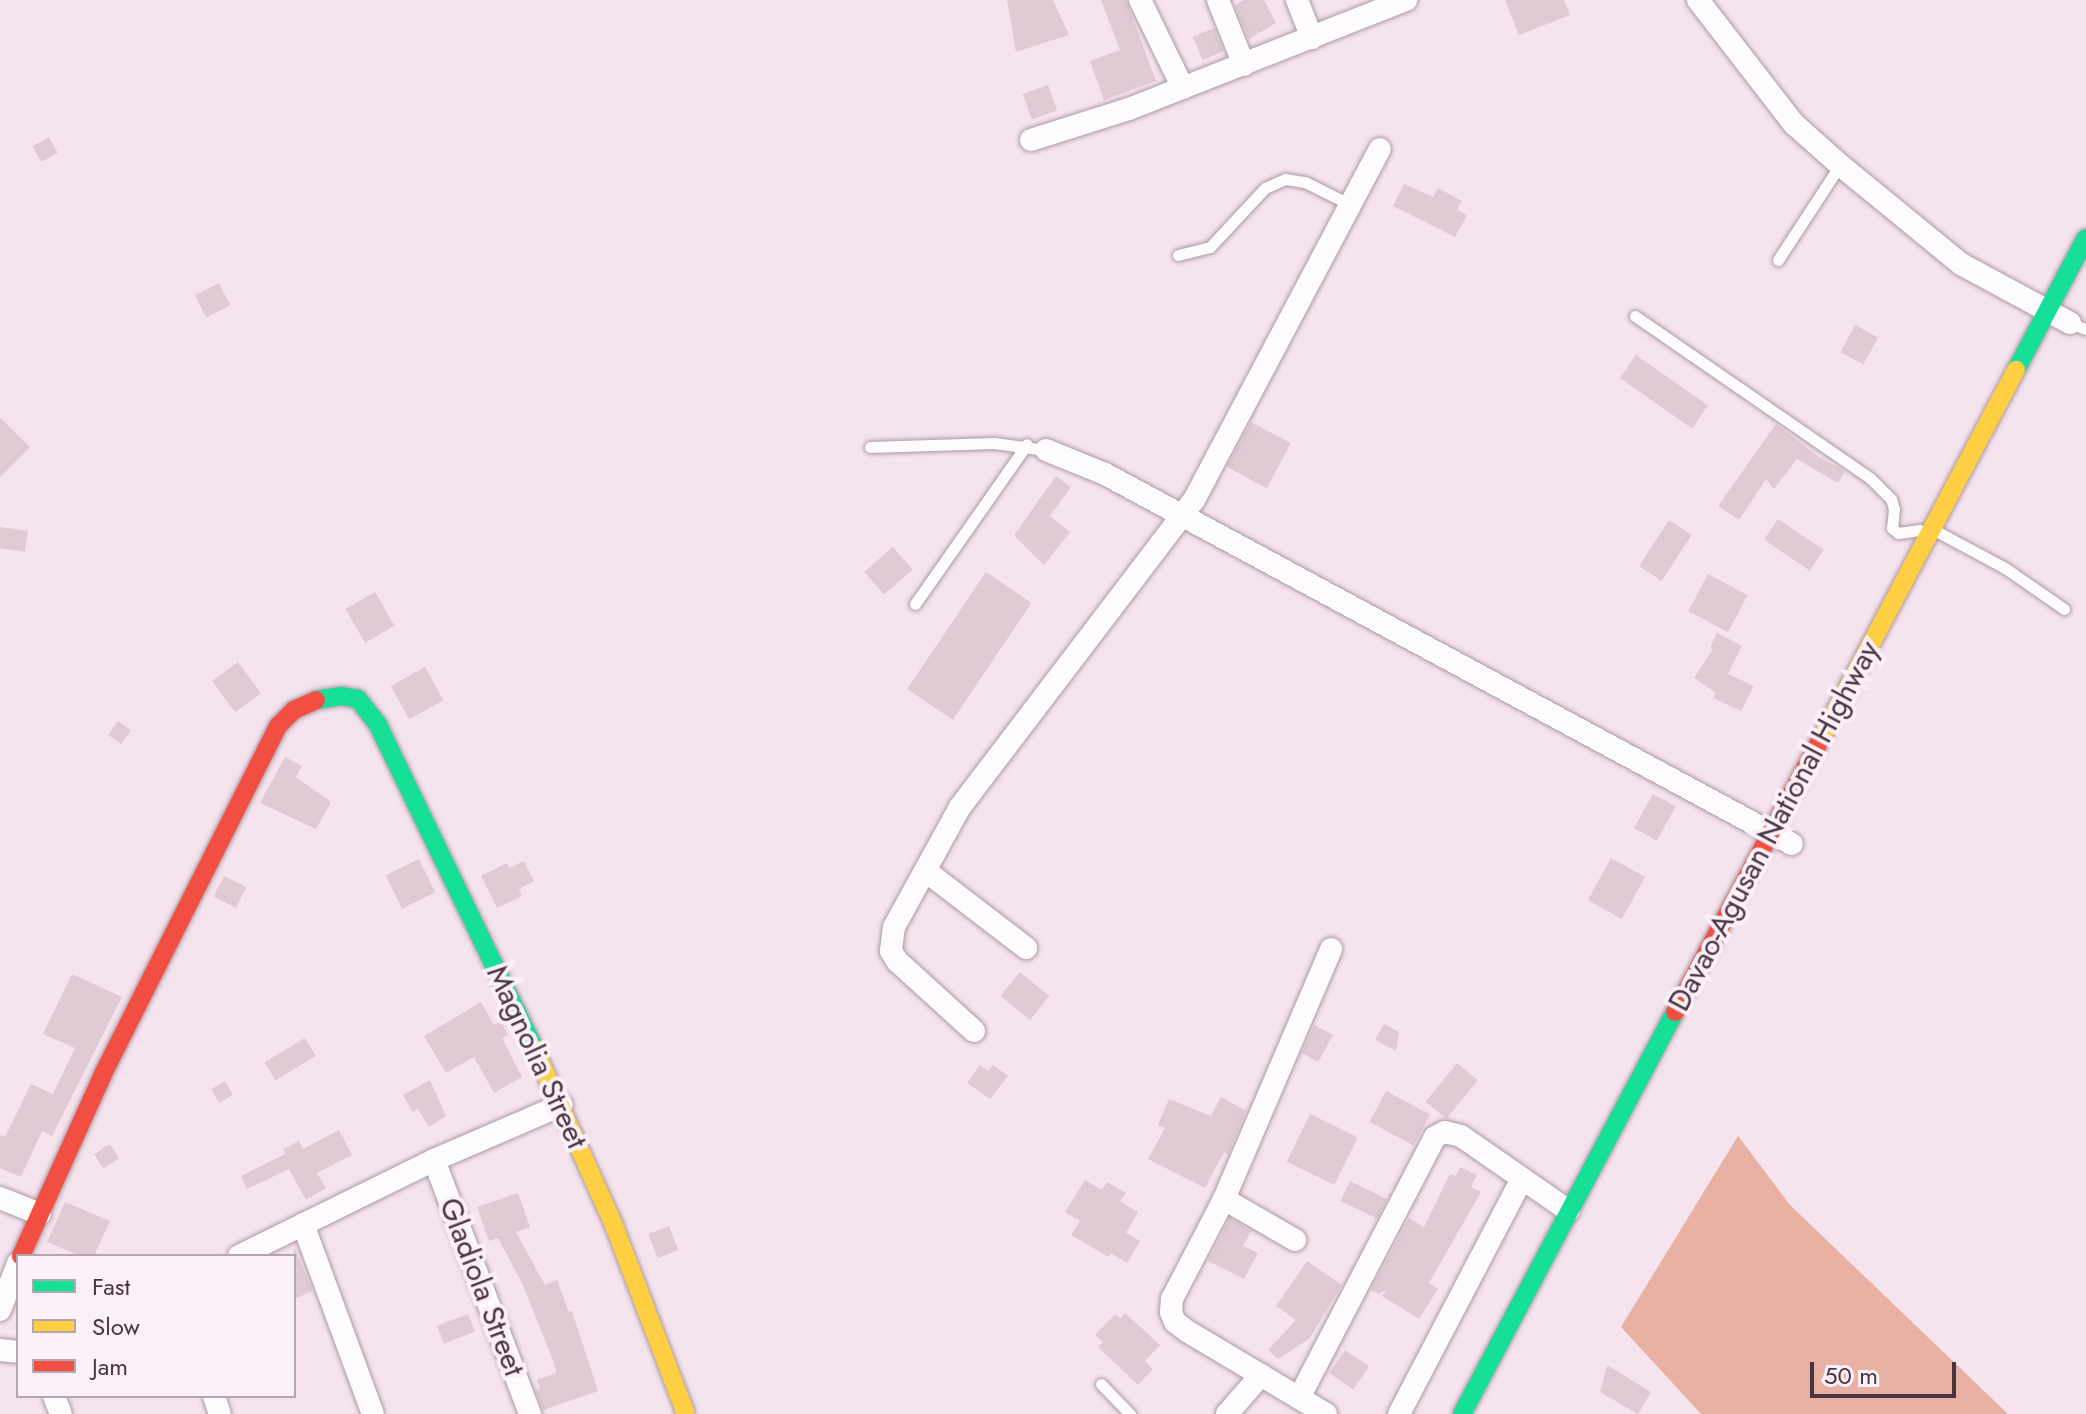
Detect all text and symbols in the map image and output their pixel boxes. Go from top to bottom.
street label: Davao-Agusan National Highway [1661,635,1887,1017]
street label: Magnolia Street [479,960,595,1154]
street label: Gladiola Street [432,1193,532,1381]
legend [16,1254,296,1398]
text: Fast [92,1269,130,1304]
text: Slow [92,1309,140,1344]
scale bar [1814,1346,1960,1396]
text: Jam [92,1349,128,1384]
text: 50 m [1824,1358,1878,1393]

